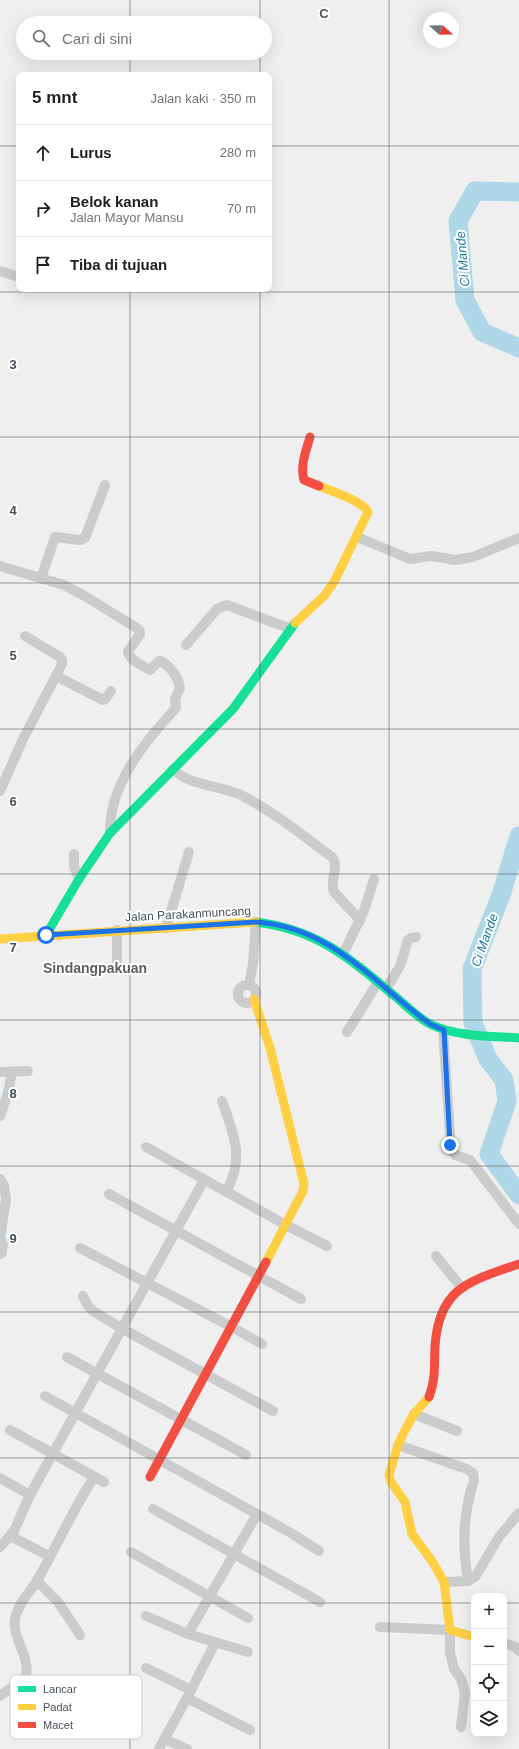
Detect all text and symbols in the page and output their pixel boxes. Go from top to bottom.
text: C [319,6,329,21]
north arrow [423,12,459,48]
search box [16,16,272,60]
icon: search [30,27,52,49]
text: Cari di sini [62,30,132,47]
text: 5 mnt [32,88,77,107]
text: Jalan kaki · 350 m [151,91,256,106]
icon: ahead [32,142,54,164]
text: Lurus [70,144,112,161]
text: 280 m [220,145,256,160]
text: Belok kanan [70,193,158,210]
icon: right [32,198,54,220]
text: 70 m [227,201,256,216]
text: Jalan Mayor Mansu [70,210,183,225]
water label: Ci Mande [453,231,472,287]
icon: arrive [32,254,54,276]
text: Tiba di tujuan [70,256,167,273]
text: 3 [9,357,17,372]
text: 4 [9,503,17,518]
text: 5 [9,648,17,663]
text: 6 [9,794,17,809]
street label: Jalan Parakanmuncang [125,904,251,924]
water label: Ci Mande [468,911,501,969]
route start [37,926,55,944]
text: 7 [9,940,17,955]
district label: Sindangpakuan [43,960,147,976]
text: 8 [9,1086,17,1101]
route end [441,1136,459,1154]
text: 9 [9,1231,17,1246]
map controls [471,1593,507,1737]
button: + [471,1593,507,1629]
button: − [471,1629,507,1665]
button: locate [471,1665,507,1701]
legend [10,1675,142,1739]
text: Lancar [43,1683,77,1695]
text: Padat [43,1701,72,1713]
button: layers [471,1701,507,1737]
text: Macet [43,1719,73,1731]

